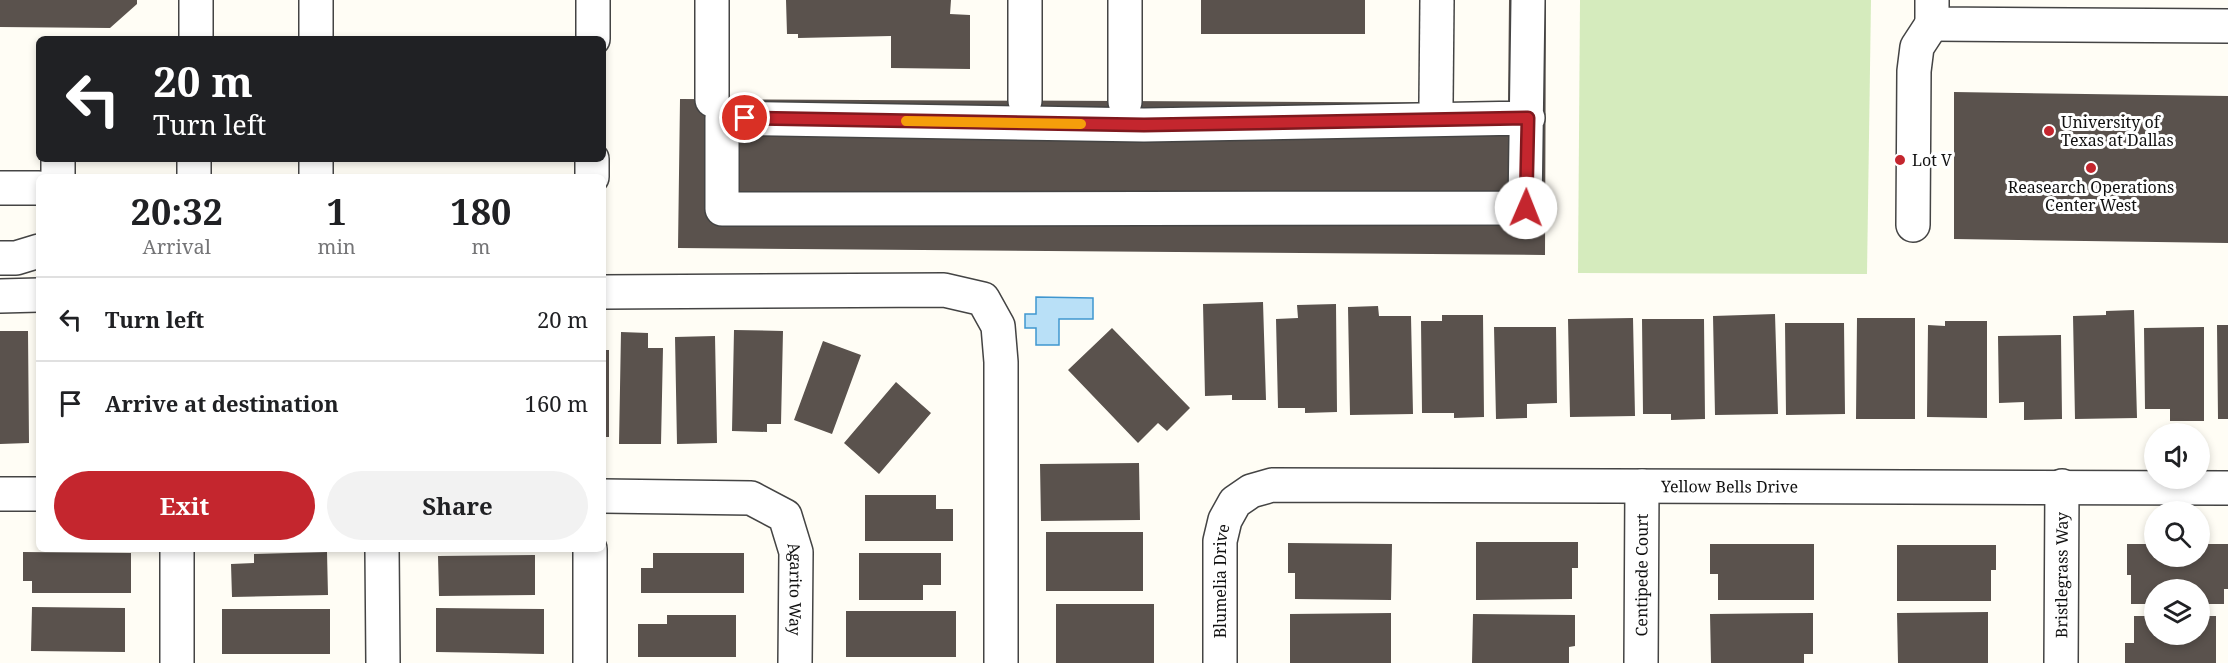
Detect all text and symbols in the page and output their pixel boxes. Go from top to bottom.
text: 20 m [153,52,253,109]
icon: left [54,60,132,138]
pin [719,92,770,143]
icon: arrive [728,101,761,134]
text: Turn left [153,106,266,143]
place label: University of Texas at Dallas [2061,111,2174,151]
marker: University of Texas at Dallas [2042,124,2056,138]
place label: Lot V [1912,149,1952,171]
marker: Lot V [1893,153,1907,167]
marker: Reasearch Operations Center West [2084,161,2098,175]
position arrow [1494,176,1558,240]
place label: Reasearch Operations Center West [2008,176,2174,216]
text: 20:32 [131,187,223,236]
text: 1 [326,187,347,236]
text: 180 [450,187,511,236]
text: Arrival [143,233,211,260]
text: min [318,233,356,260]
text: m [471,233,490,260]
icon: left [54,303,87,336]
text: Turn left [105,304,204,334]
text: 20 m [537,304,588,334]
icon: arrive [54,387,87,420]
text: Arrive at destination [105,388,339,418]
text: 160 m [525,388,588,418]
map controls [2144,423,2210,645]
button: sound [2144,423,2210,489]
button: Exit [54,471,315,540]
button: Share [327,471,588,540]
street label: Yellow Bells Drive [1660,475,1798,498]
button: search [2144,501,2210,567]
street label: Bristlegrass Way [2050,511,2073,638]
street label: Centipede Court [1630,513,1653,636]
street label: Blumelia Drive [1209,522,1235,638]
street label: Agarito Way [783,539,807,637]
button: layers [2144,579,2210,645]

